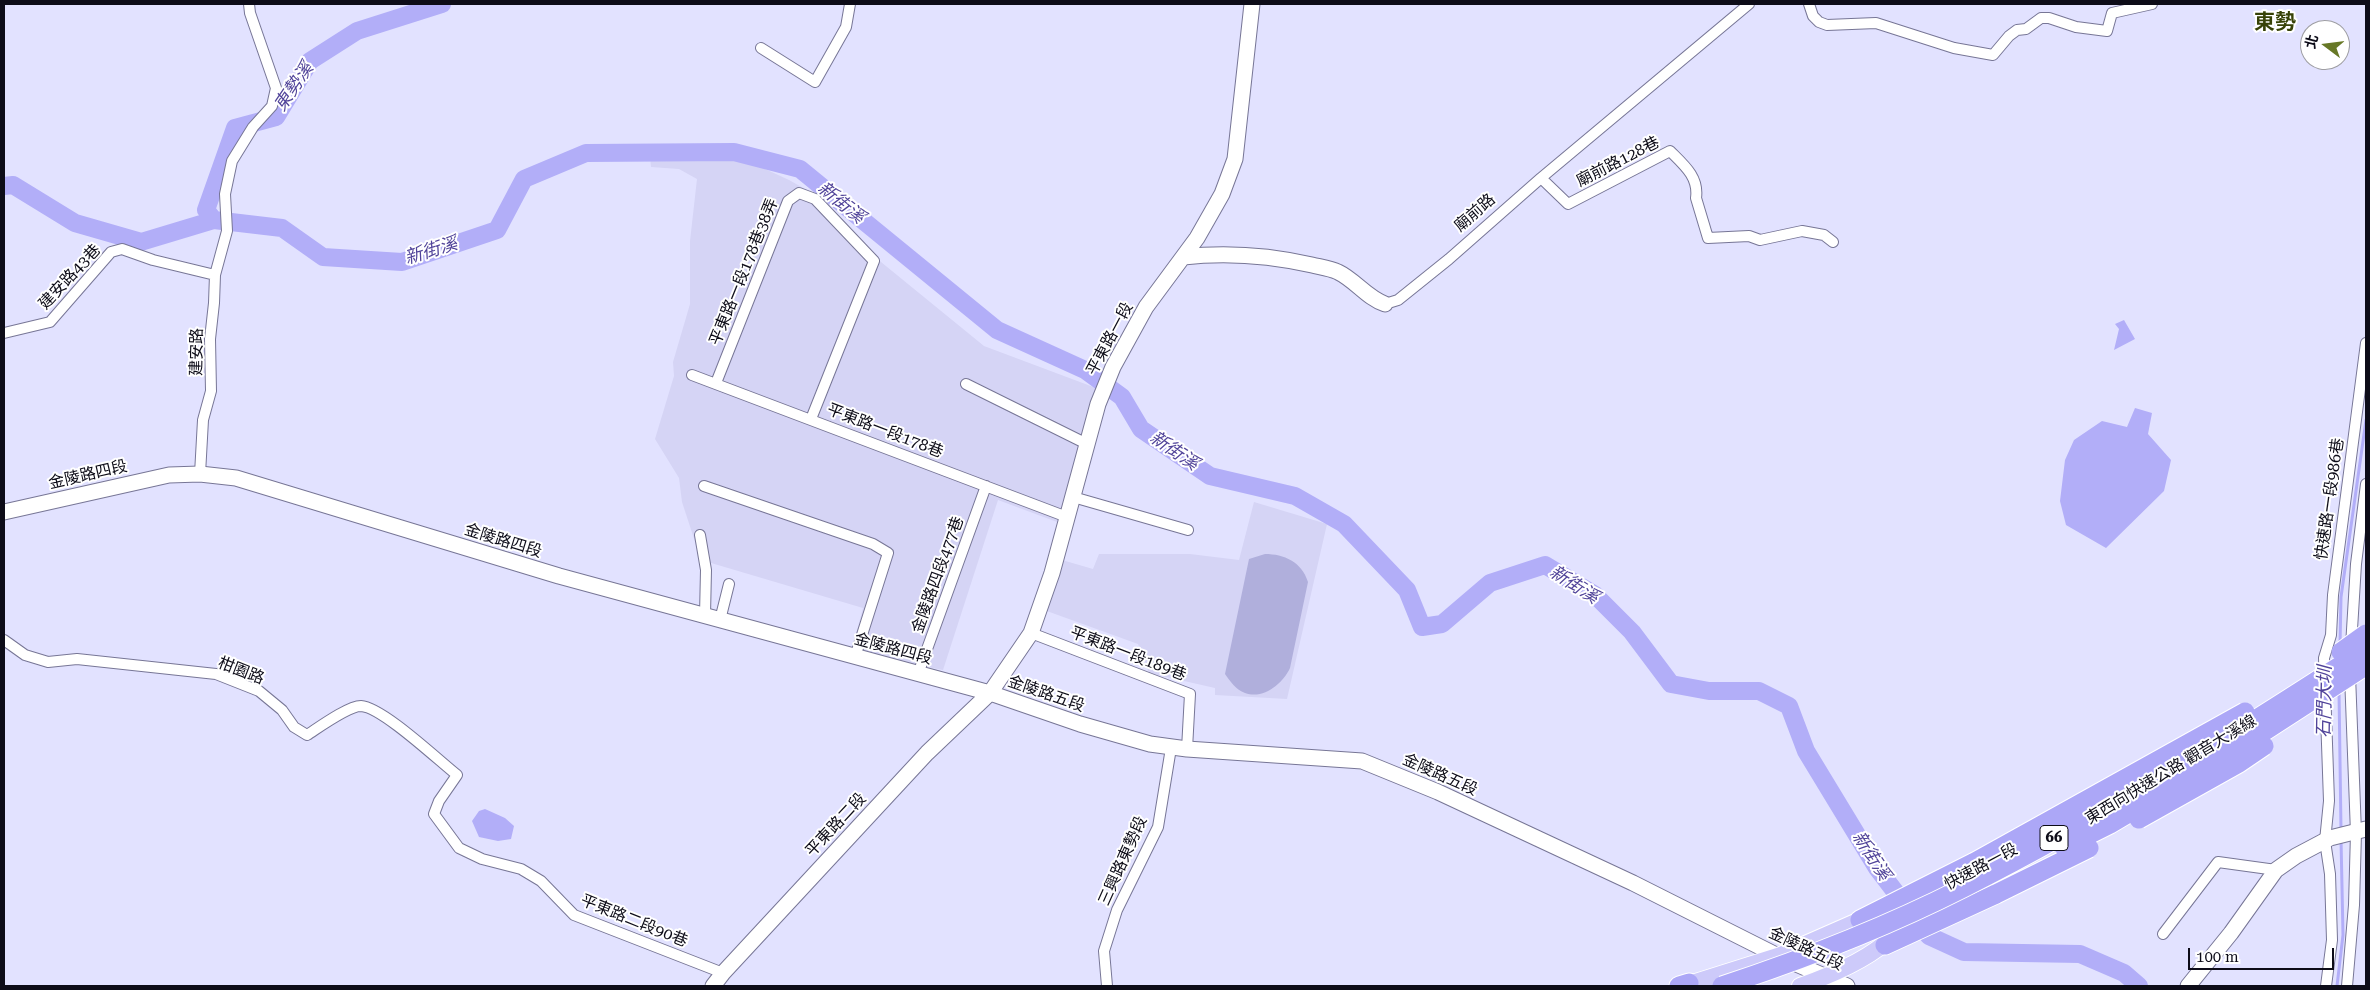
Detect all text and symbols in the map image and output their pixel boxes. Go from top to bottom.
district label: 東勢 [2254,10,2296,36]
north arrow [2300,20,2350,70]
text: 北 [2302,33,2321,50]
water label: 東勢溪 [270,59,318,115]
street label: 廟前路128巷 [1573,133,1663,191]
water label: 新街溪 [813,178,869,228]
street label: 廟前路 [1451,190,1499,236]
street label: 平東路一段178巷38弄 [706,196,782,348]
water label: 新街溪 [402,233,460,269]
street label: 建安路43巷 [35,240,105,314]
street label: 平東路一段 [1083,299,1137,379]
street label: 建安路 [187,328,207,376]
street label: 平東路一段178巷 [824,400,946,462]
water label: 新街溪 [1146,427,1202,475]
street label: 快速路一段986巷 [2312,437,2348,561]
street label: 金陵路四段 [47,457,129,493]
street label: 金陵路四段477巷 [908,514,968,636]
street label: 金陵路四段 [462,520,544,562]
water label: 新街溪 [1545,561,1603,609]
street label: 平東路一段189巷 [1067,623,1189,685]
street label: 金陵路四段 [852,629,934,669]
street label: 柑園路 [215,653,267,689]
water label: 石門大圳 [2314,666,2336,738]
street label: 金陵路五段 [1005,672,1087,716]
street label: 東西向快速公路 觀音大溪線 [2082,711,2260,829]
street label: 金陵路五段 [1400,750,1480,800]
street label: 平東路二段 [802,789,870,861]
street label: 三興路東勢段 [1095,813,1151,909]
road number: 66 [2040,826,2068,850]
water label: 新街溪 [1847,827,1895,885]
street label: 快速路一段 [1941,840,2021,894]
street label: 平東路二段90巷 [578,891,690,951]
street label: 金陵路五段 [1766,923,1846,975]
scale bar [2190,938,2336,970]
text: 100 m [2196,948,2239,966]

